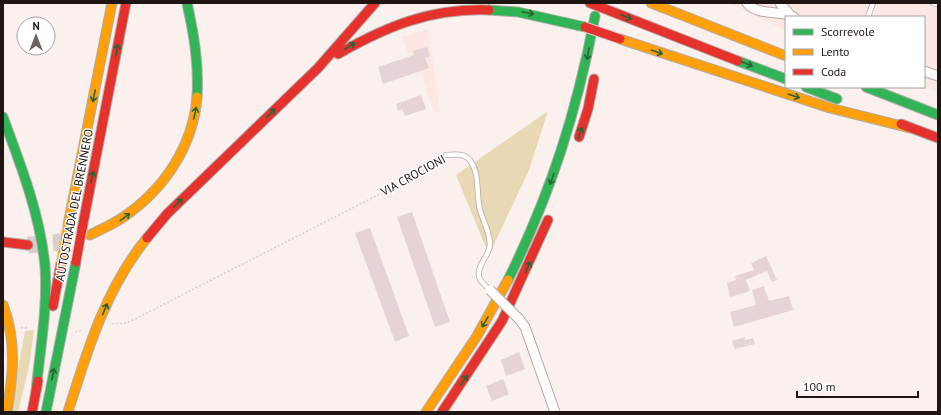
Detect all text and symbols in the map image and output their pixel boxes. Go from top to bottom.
one-way arrow [521,9,534,17]
one-way arrow [619,14,631,22]
north arrow [16,16,56,56]
legend [785,16,925,88]
text: N [32,19,40,33]
text: Scorrevole [821,24,875,39]
one-way arrow [344,42,355,50]
one-way arrow [113,44,121,57]
text: Lento [821,44,850,59]
one-way arrow [584,47,592,60]
one-way arrow [651,48,663,56]
one-way arrow [741,61,753,69]
text: Coda [821,64,846,79]
one-way arrow [89,89,97,102]
one-way arrow [788,93,800,101]
one-way arrow [192,106,200,119]
one-way arrow [266,108,276,117]
one-way arrow [577,127,584,140]
street label: AUTOSTRADA DEL BRENNERO [52,128,96,282]
street label: VIA CROCIONI [377,151,448,199]
one-way arrow [88,171,96,184]
one-way arrow [548,172,555,185]
one-way arrow [173,198,183,208]
one-way arrow [119,213,130,221]
one-way arrow [525,261,532,273]
one-way arrow [102,304,109,316]
one-way arrow [480,316,488,328]
one-way arrow [50,368,58,381]
scale bar [797,373,918,399]
one-way arrow [460,375,468,386]
text: 100 m [803,379,836,394]

